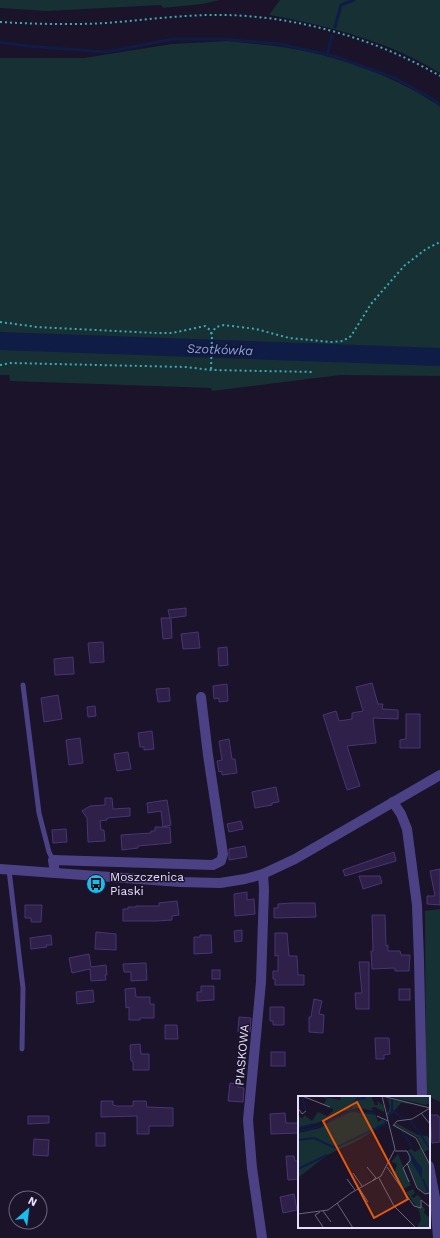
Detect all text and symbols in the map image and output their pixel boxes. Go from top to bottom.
water label: Szotkówka [186,341,254,358]
place label: Moszczenica Piaski [110,870,184,898]
bus stop icon: Moszczenica Piaski [85,873,107,895]
street label: PIASKOWA [232,1024,252,1086]
inset map [298,1096,430,1228]
north arrow [8,1190,48,1230]
text: N [26,1194,39,1209]

